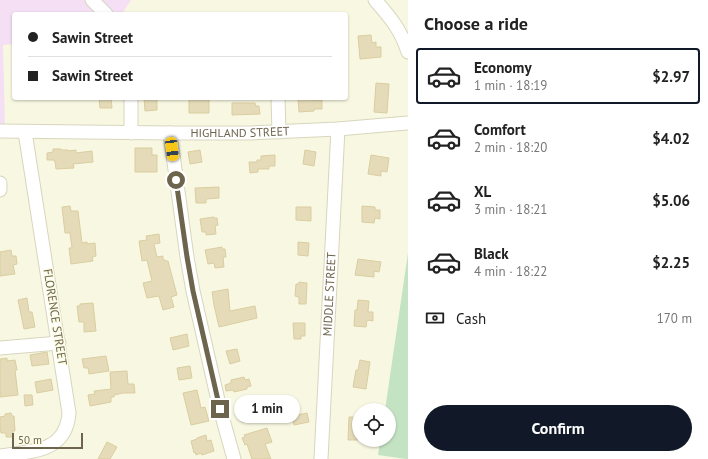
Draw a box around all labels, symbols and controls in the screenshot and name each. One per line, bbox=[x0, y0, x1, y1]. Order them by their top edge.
text: Choose a ride bbox=[424, 12, 528, 35]
text: Sawin Street bbox=[52, 28, 133, 47]
icon: car bbox=[426, 58, 462, 94]
text: Economy bbox=[474, 58, 532, 77]
text: Sawin Street bbox=[52, 66, 133, 85]
text: $2.97 bbox=[652, 67, 690, 86]
text: 1 min · 18:19 bbox=[474, 77, 547, 94]
icon: car bbox=[426, 120, 462, 156]
text: Comfort bbox=[474, 120, 526, 139]
street label: HIGHLAND STREET bbox=[190, 123, 290, 140]
text: $4.02 bbox=[652, 129, 690, 148]
car bbox=[165, 136, 179, 162]
text: 2 min · 18:20 bbox=[474, 139, 547, 156]
route start bbox=[167, 171, 185, 189]
icon: car bbox=[426, 182, 462, 218]
text: XL bbox=[474, 182, 491, 201]
text: $5.06 bbox=[652, 191, 690, 210]
text: 3 min · 18:21 bbox=[474, 201, 547, 218]
icon: car bbox=[426, 244, 462, 280]
text: Black bbox=[474, 244, 509, 263]
street label: MIDDLE STREET bbox=[319, 251, 339, 337]
text: $2.25 bbox=[652, 253, 690, 272]
text: 4 min · 18:22 bbox=[474, 263, 547, 280]
street label: FLORENCE STREET bbox=[40, 268, 71, 367]
icon: cash bbox=[424, 307, 446, 329]
text: Cash bbox=[456, 309, 486, 328]
text: 170 m bbox=[657, 310, 692, 327]
callout: 1 min bbox=[234, 395, 300, 423]
route end bbox=[211, 400, 229, 418]
text: 1 min bbox=[251, 400, 283, 417]
map controls bbox=[352, 403, 396, 447]
button: locate bbox=[352, 403, 396, 447]
button: Confirm bbox=[424, 405, 692, 451]
scale bar bbox=[12, 431, 83, 450]
text: 50 m bbox=[18, 433, 42, 447]

